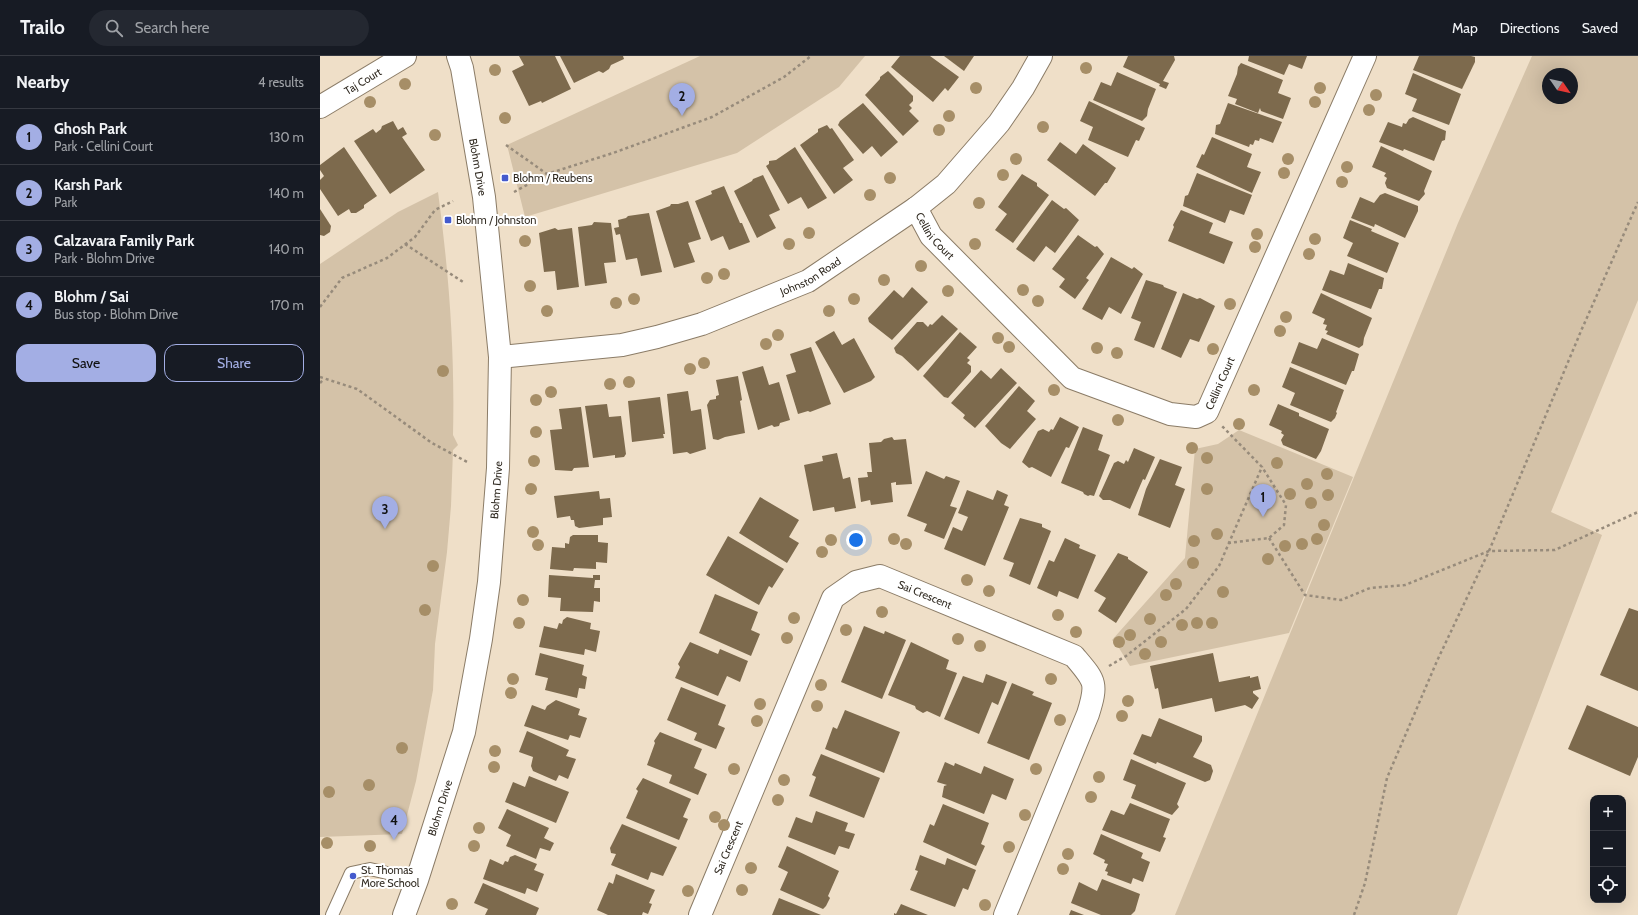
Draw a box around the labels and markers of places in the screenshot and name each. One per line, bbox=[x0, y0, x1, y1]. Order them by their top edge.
pin: 2 bbox=[669, 83, 695, 116]
place label: Blohm / Reubens bbox=[513, 171, 593, 185]
marker: Blohm / Reubens bbox=[500, 173, 510, 183]
place label: Blohm / Johnston bbox=[456, 213, 536, 227]
marker: Blohm / Johnston bbox=[443, 215, 453, 225]
pin: 1 bbox=[1250, 484, 1276, 517]
pin: 3 bbox=[372, 496, 398, 529]
pin: 4 bbox=[381, 807, 407, 840]
place label: St. Thomas More School bbox=[361, 863, 420, 890]
marker: St. Thomas More School bbox=[348, 871, 358, 881]

